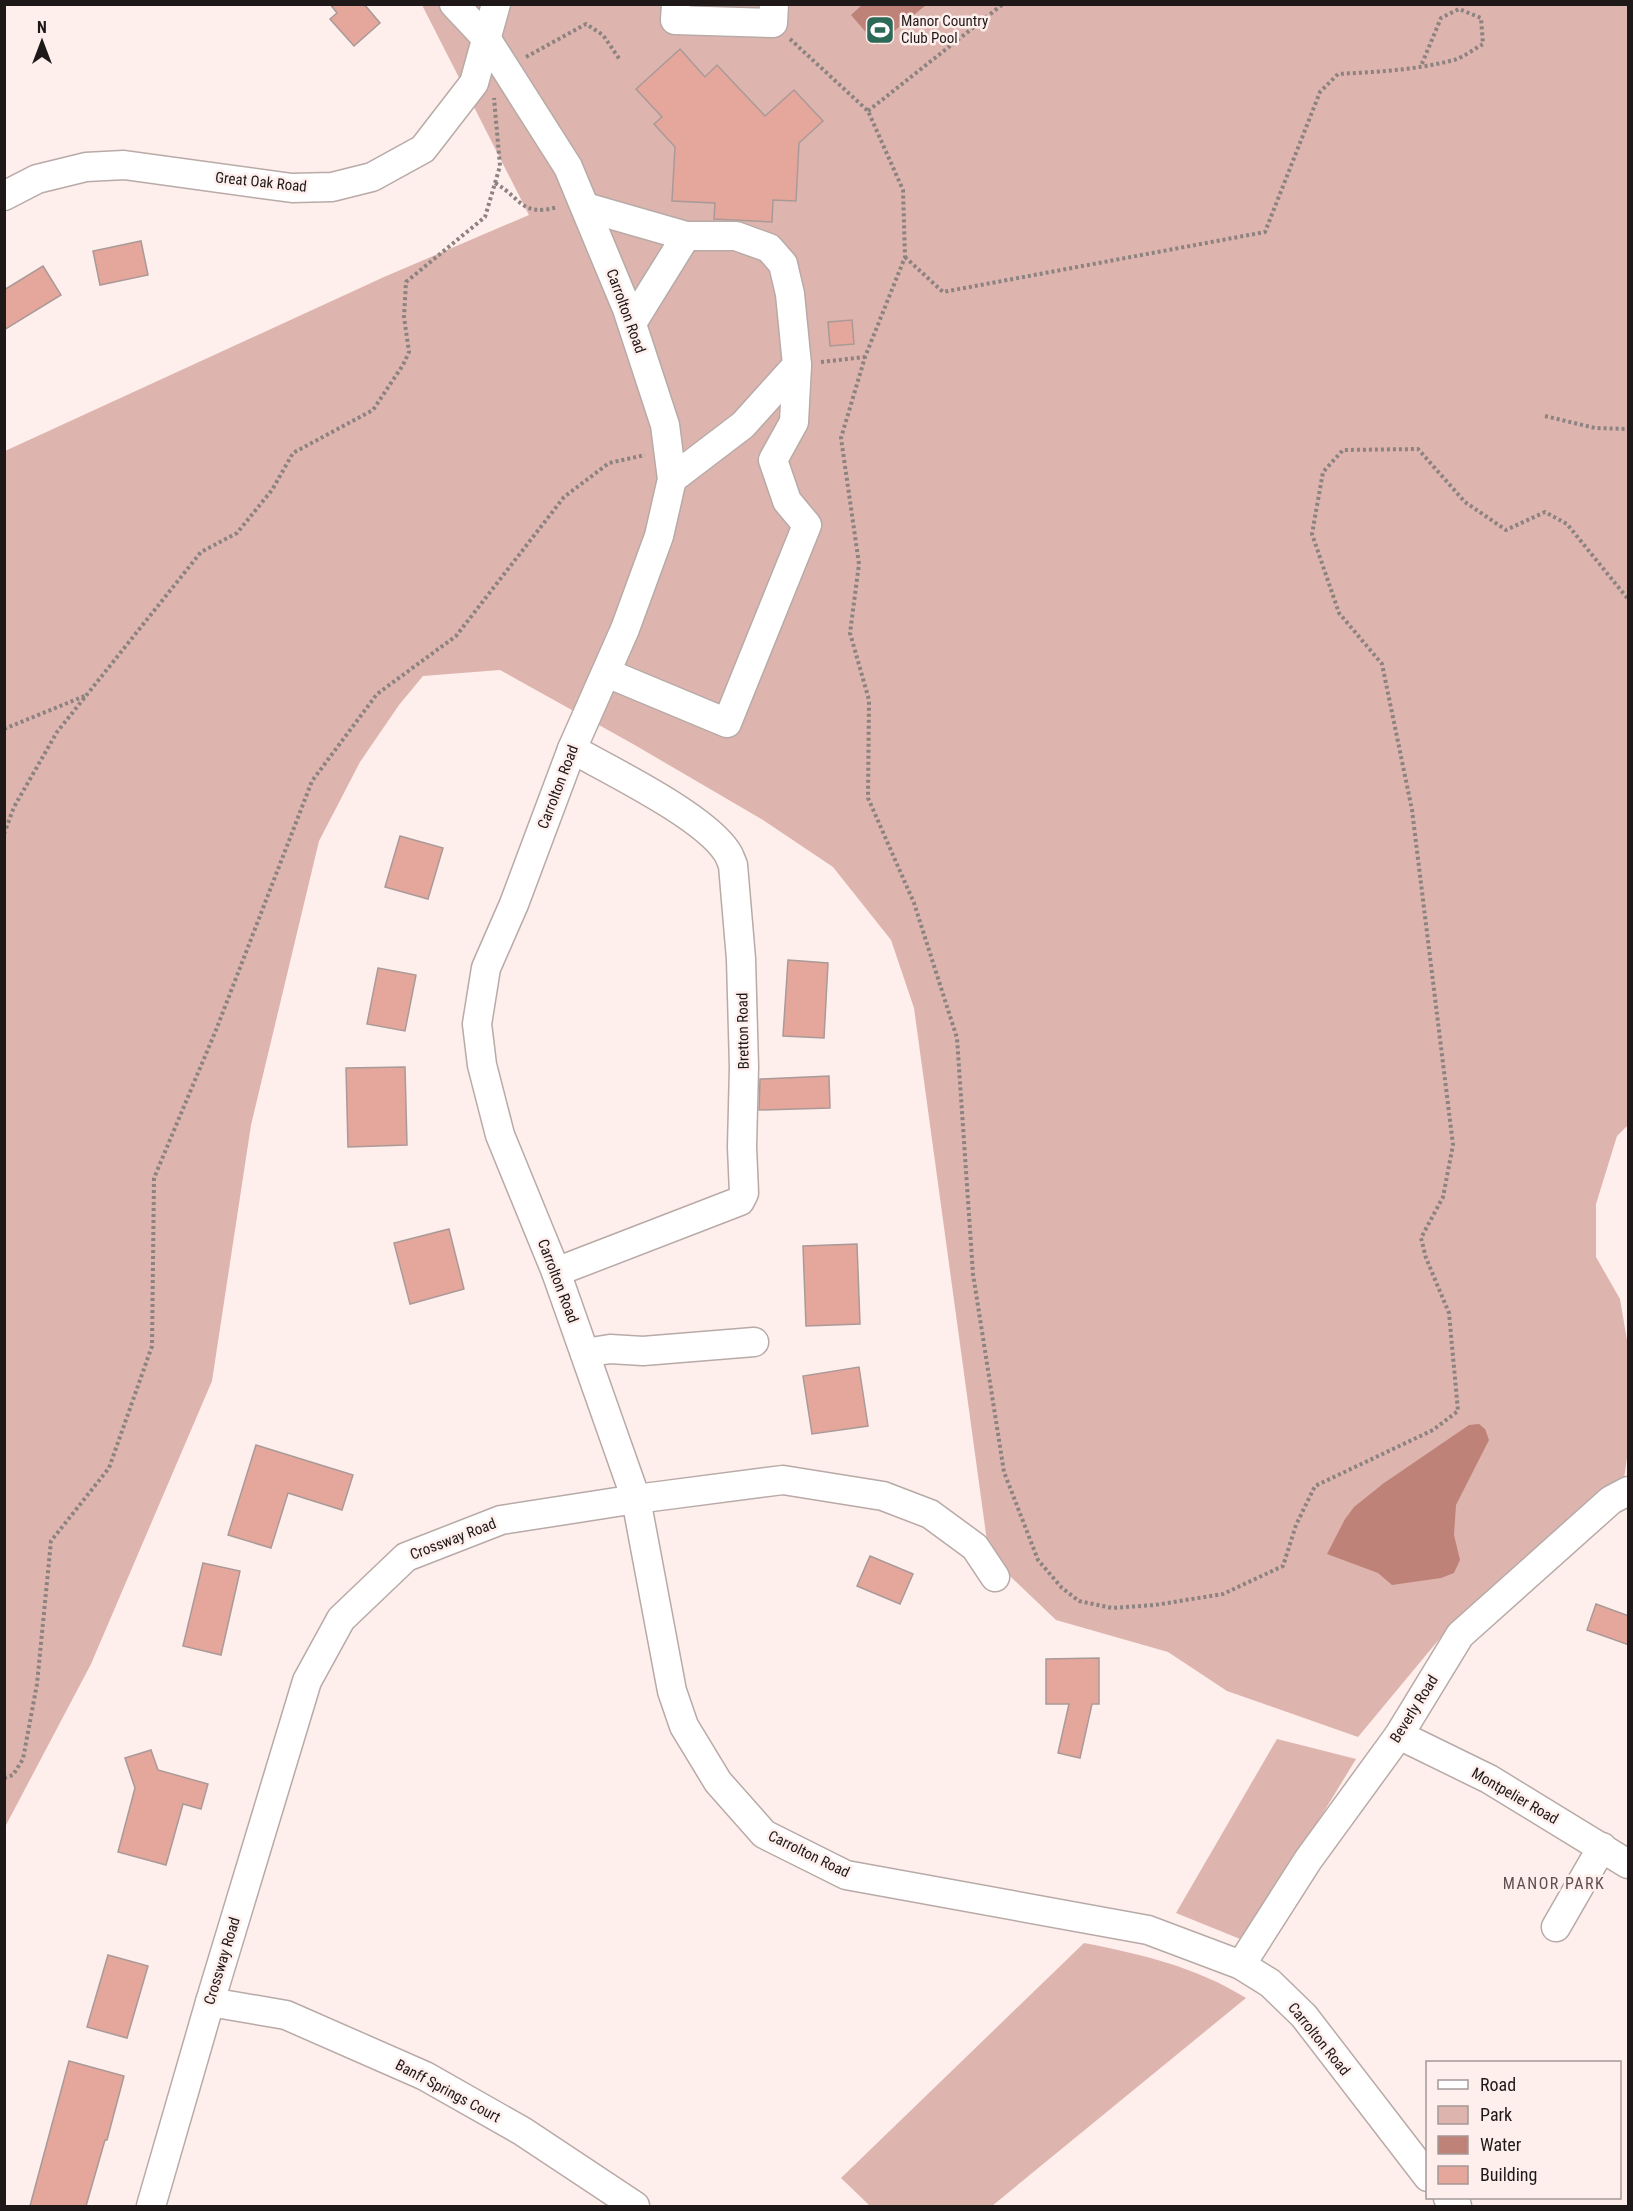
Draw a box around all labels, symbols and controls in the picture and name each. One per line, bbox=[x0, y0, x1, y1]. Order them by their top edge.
north arrow bbox=[12, 12, 72, 72]
place label: Manor Country Club Pool bbox=[901, 12, 988, 47]
sports icon: Manor Country Club Pool bbox=[864, 14, 896, 46]
text: N bbox=[37, 18, 47, 37]
street label: Great Oak Road bbox=[214, 168, 308, 196]
street label: Carrolton Road bbox=[602, 266, 650, 356]
street label: Carrolton Road bbox=[534, 743, 582, 831]
street label: Bretton Road bbox=[733, 992, 753, 1070]
street label: Carrolton Road bbox=[534, 1237, 582, 1325]
street label: Crossway Road bbox=[407, 1514, 499, 1564]
street label: Beverly Road bbox=[1386, 1672, 1442, 1746]
street label: Montpelier Road bbox=[1468, 1764, 1562, 1828]
street label: Carrolton Road bbox=[765, 1827, 853, 1881]
district label: MANOR PARK bbox=[1503, 1874, 1605, 1893]
street label: Crossway Road bbox=[200, 1915, 244, 2007]
street label: Carrolton Road bbox=[1284, 1999, 1354, 2079]
street label: Banff Springs Court bbox=[392, 2056, 504, 2126]
legend bbox=[1426, 2061, 1621, 2199]
text: Road bbox=[1480, 2074, 1516, 2095]
text: Park bbox=[1480, 2104, 1512, 2125]
text: Water bbox=[1480, 2134, 1522, 2155]
text: Building bbox=[1480, 2164, 1537, 2185]

